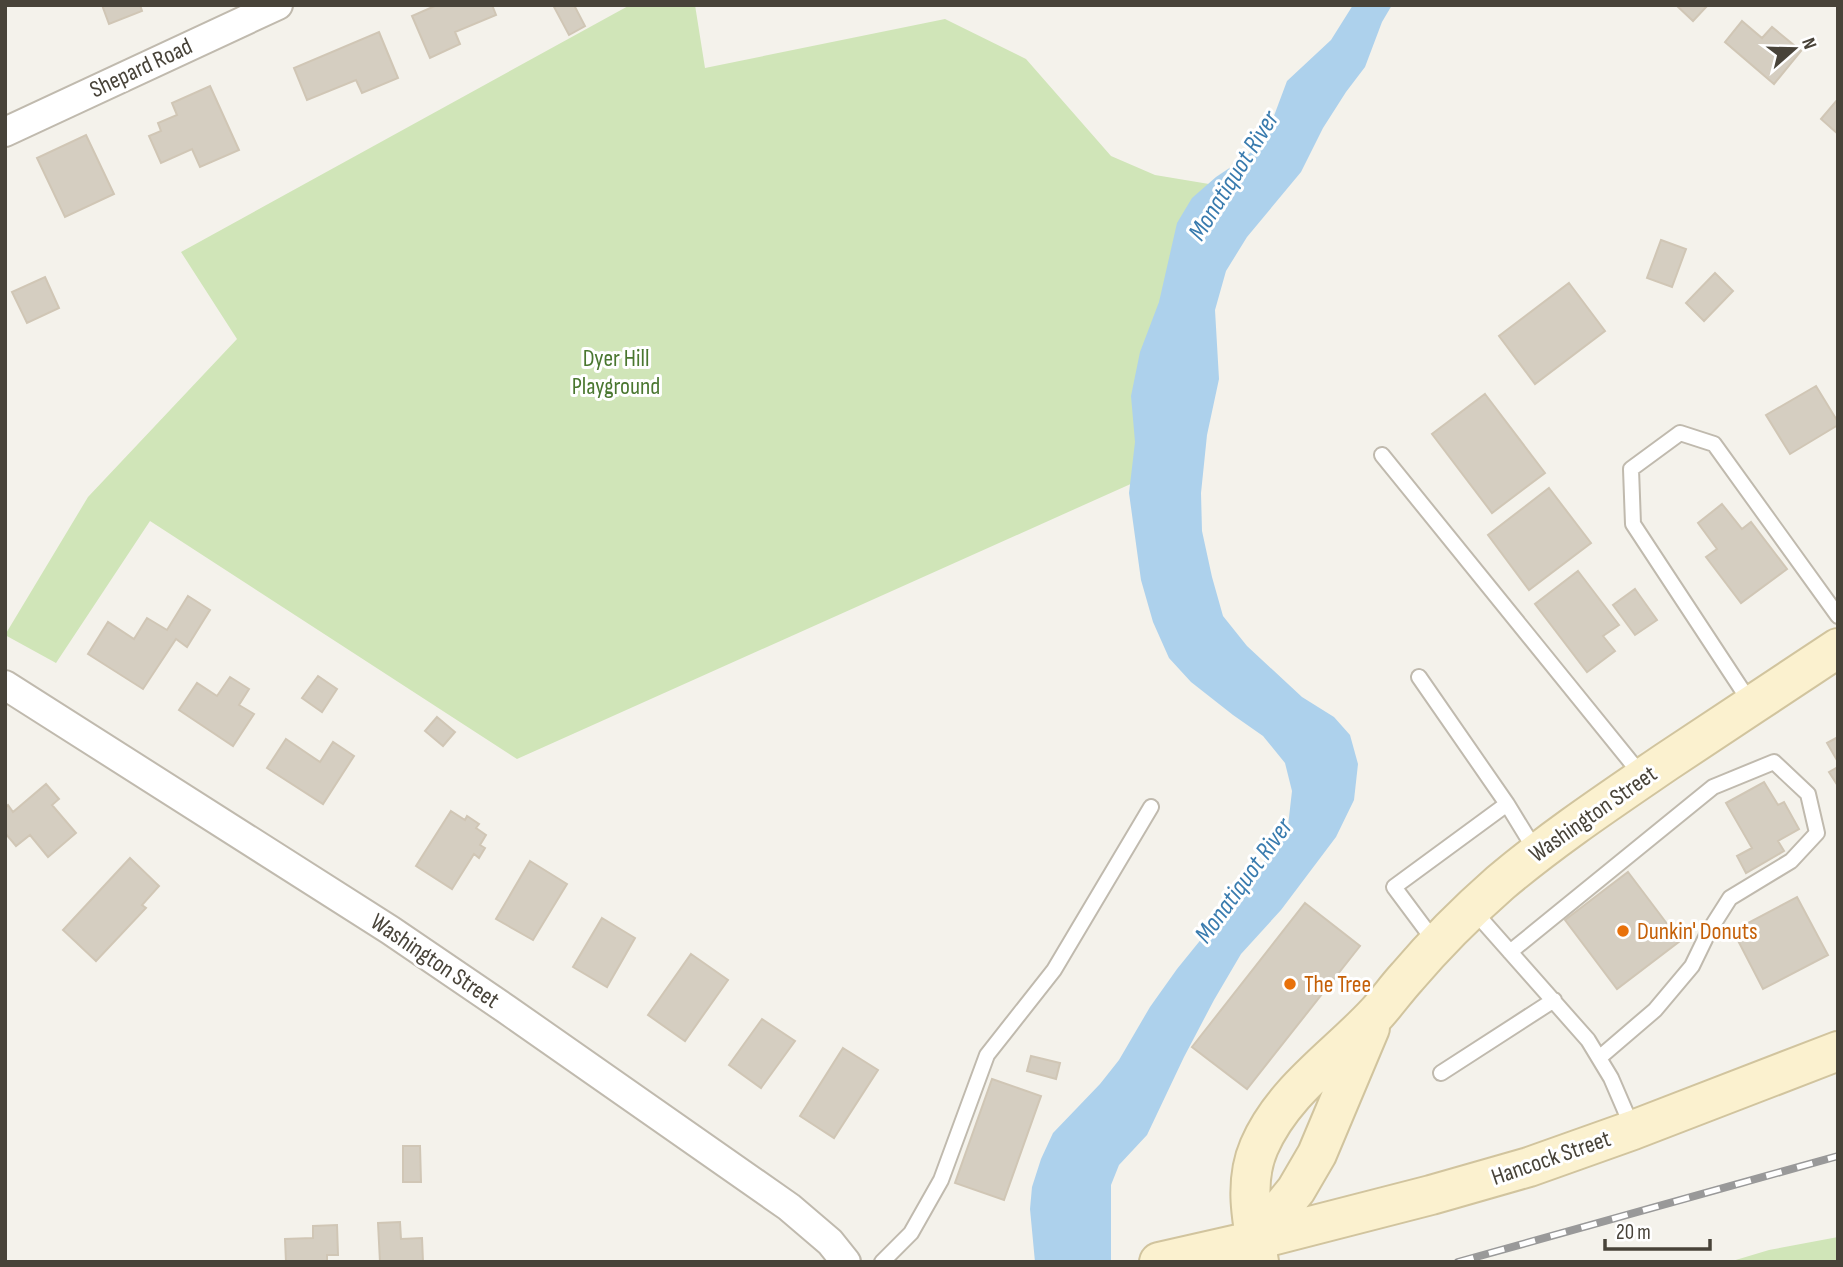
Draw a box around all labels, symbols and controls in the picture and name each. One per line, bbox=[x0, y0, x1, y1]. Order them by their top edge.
north arrow bbox=[1759, 14, 1829, 84]
street label: Shepard Road bbox=[85, 32, 197, 104]
text: N bbox=[1796, 35, 1821, 52]
water label: Monatiquot River bbox=[1182, 104, 1287, 246]
park label: Dyer Hill Playground bbox=[572, 344, 660, 401]
street label: Washington Street bbox=[1524, 759, 1662, 869]
water label: Monatiquot River bbox=[1188, 811, 1301, 949]
street label: Washington Street bbox=[365, 907, 505, 1015]
place label: Dunkin' Donuts bbox=[1637, 917, 1758, 946]
marker: Dunkin' Donuts bbox=[1615, 923, 1631, 939]
place label: The Tree bbox=[1304, 970, 1371, 999]
marker: The Tree bbox=[1282, 976, 1298, 992]
street label: Hancock Street bbox=[1487, 1124, 1615, 1192]
scale bar bbox=[1605, 1208, 1710, 1252]
text: 20 m bbox=[1616, 1220, 1651, 1245]

